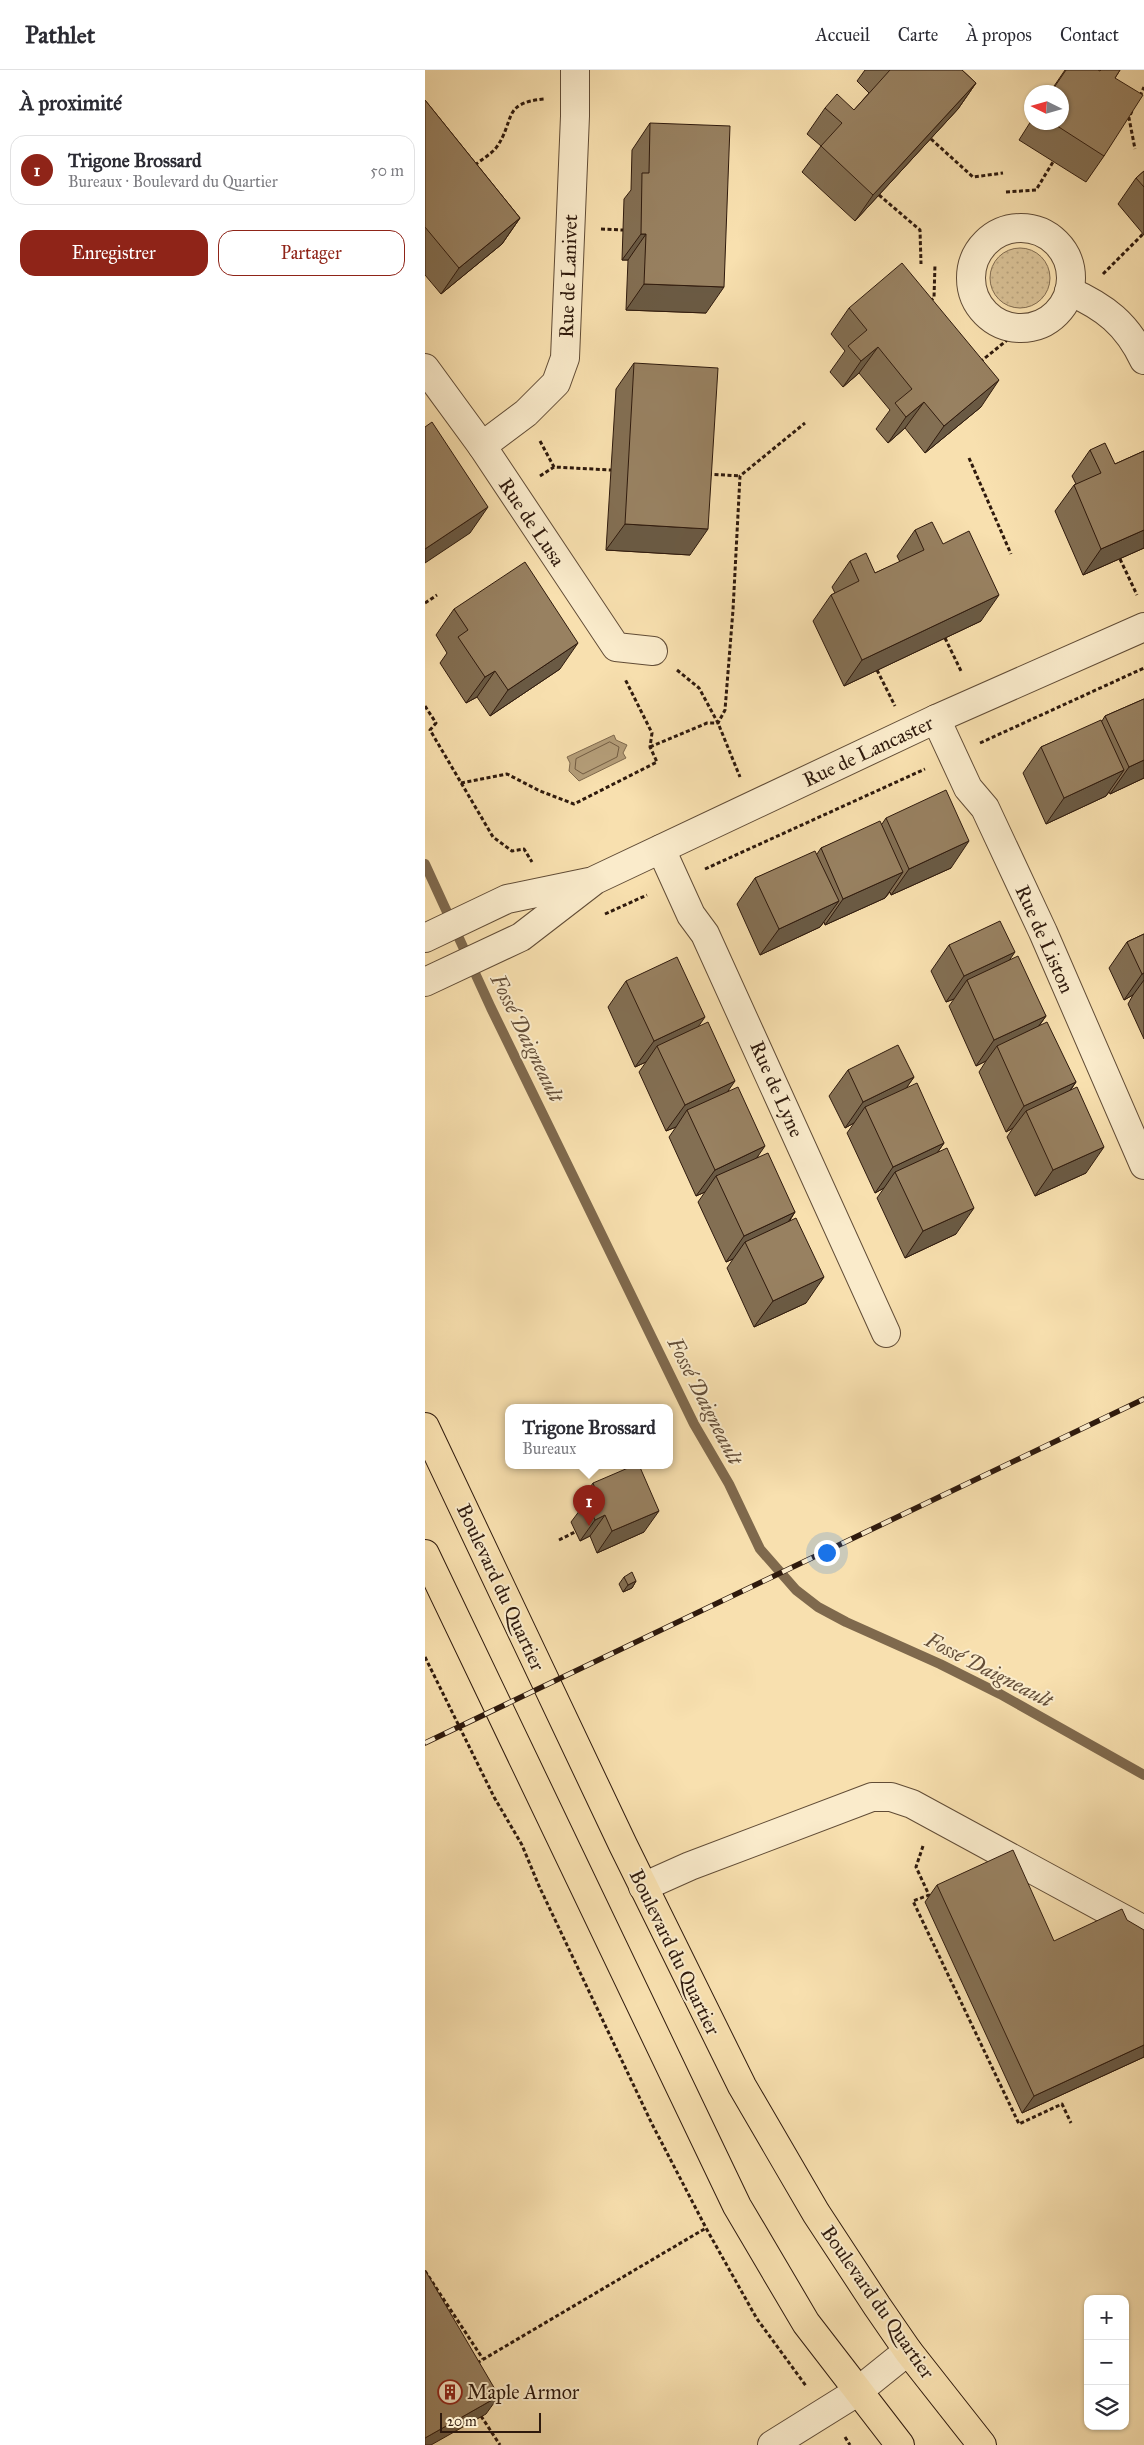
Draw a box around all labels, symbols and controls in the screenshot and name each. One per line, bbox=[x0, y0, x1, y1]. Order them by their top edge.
text: Pathlet bbox=[25, 20, 95, 50]
text: Accueil bbox=[816, 24, 870, 46]
text: Carte bbox=[898, 24, 938, 46]
text: À propos bbox=[966, 24, 1032, 46]
text: Contact bbox=[1060, 24, 1119, 46]
north arrow bbox=[1024, 85, 1069, 130]
text: À proximité bbox=[20, 90, 122, 116]
text: Trigone Brossard bbox=[68, 149, 201, 172]
text: 1 bbox=[34, 161, 40, 180]
text: 50 m bbox=[370, 161, 404, 180]
text: Bureaux · Boulevard du Quartier bbox=[68, 172, 278, 191]
street label: Rue de Lanivet bbox=[554, 214, 582, 338]
button: Enregistrer bbox=[20, 230, 208, 276]
button: Partager bbox=[218, 230, 405, 276]
street label: Rue de Lusa bbox=[494, 473, 571, 571]
street label: Rue de Lancaster bbox=[799, 710, 937, 792]
street label: Rue de Liston bbox=[1011, 881, 1080, 997]
water label: Fossé Daigneault bbox=[484, 969, 570, 1108]
street label: Rue de Lyne bbox=[745, 1037, 809, 1141]
water label: Fossé Daigneault bbox=[661, 1332, 749, 1470]
popup bbox=[505, 1404, 673, 1469]
text: Trigone Brossard bbox=[522, 1416, 656, 1439]
text: Bureaux bbox=[522, 1439, 576, 1458]
pin: 1 bbox=[573, 1485, 605, 1526]
street label: Boulevard du Quartier bbox=[452, 1500, 550, 1675]
your location bbox=[814, 1540, 840, 1566]
water label: Fossé Daigneault bbox=[920, 1626, 1058, 1714]
street label: Boulevard du Quartier bbox=[624, 1865, 726, 2039]
street label: Boulevard du Quartier bbox=[816, 2221, 940, 2384]
map controls bbox=[1084, 2295, 1129, 2430]
button: + bbox=[1084, 2295, 1129, 2340]
button: − bbox=[1084, 2340, 1129, 2385]
building icon: Maple Armor bbox=[437, 2379, 463, 2405]
place label: Maple Armor bbox=[467, 2380, 580, 2404]
button: layers bbox=[1084, 2385, 1129, 2430]
scale bar bbox=[440, 2410, 541, 2433]
text: 20 m bbox=[447, 2413, 477, 2430]

